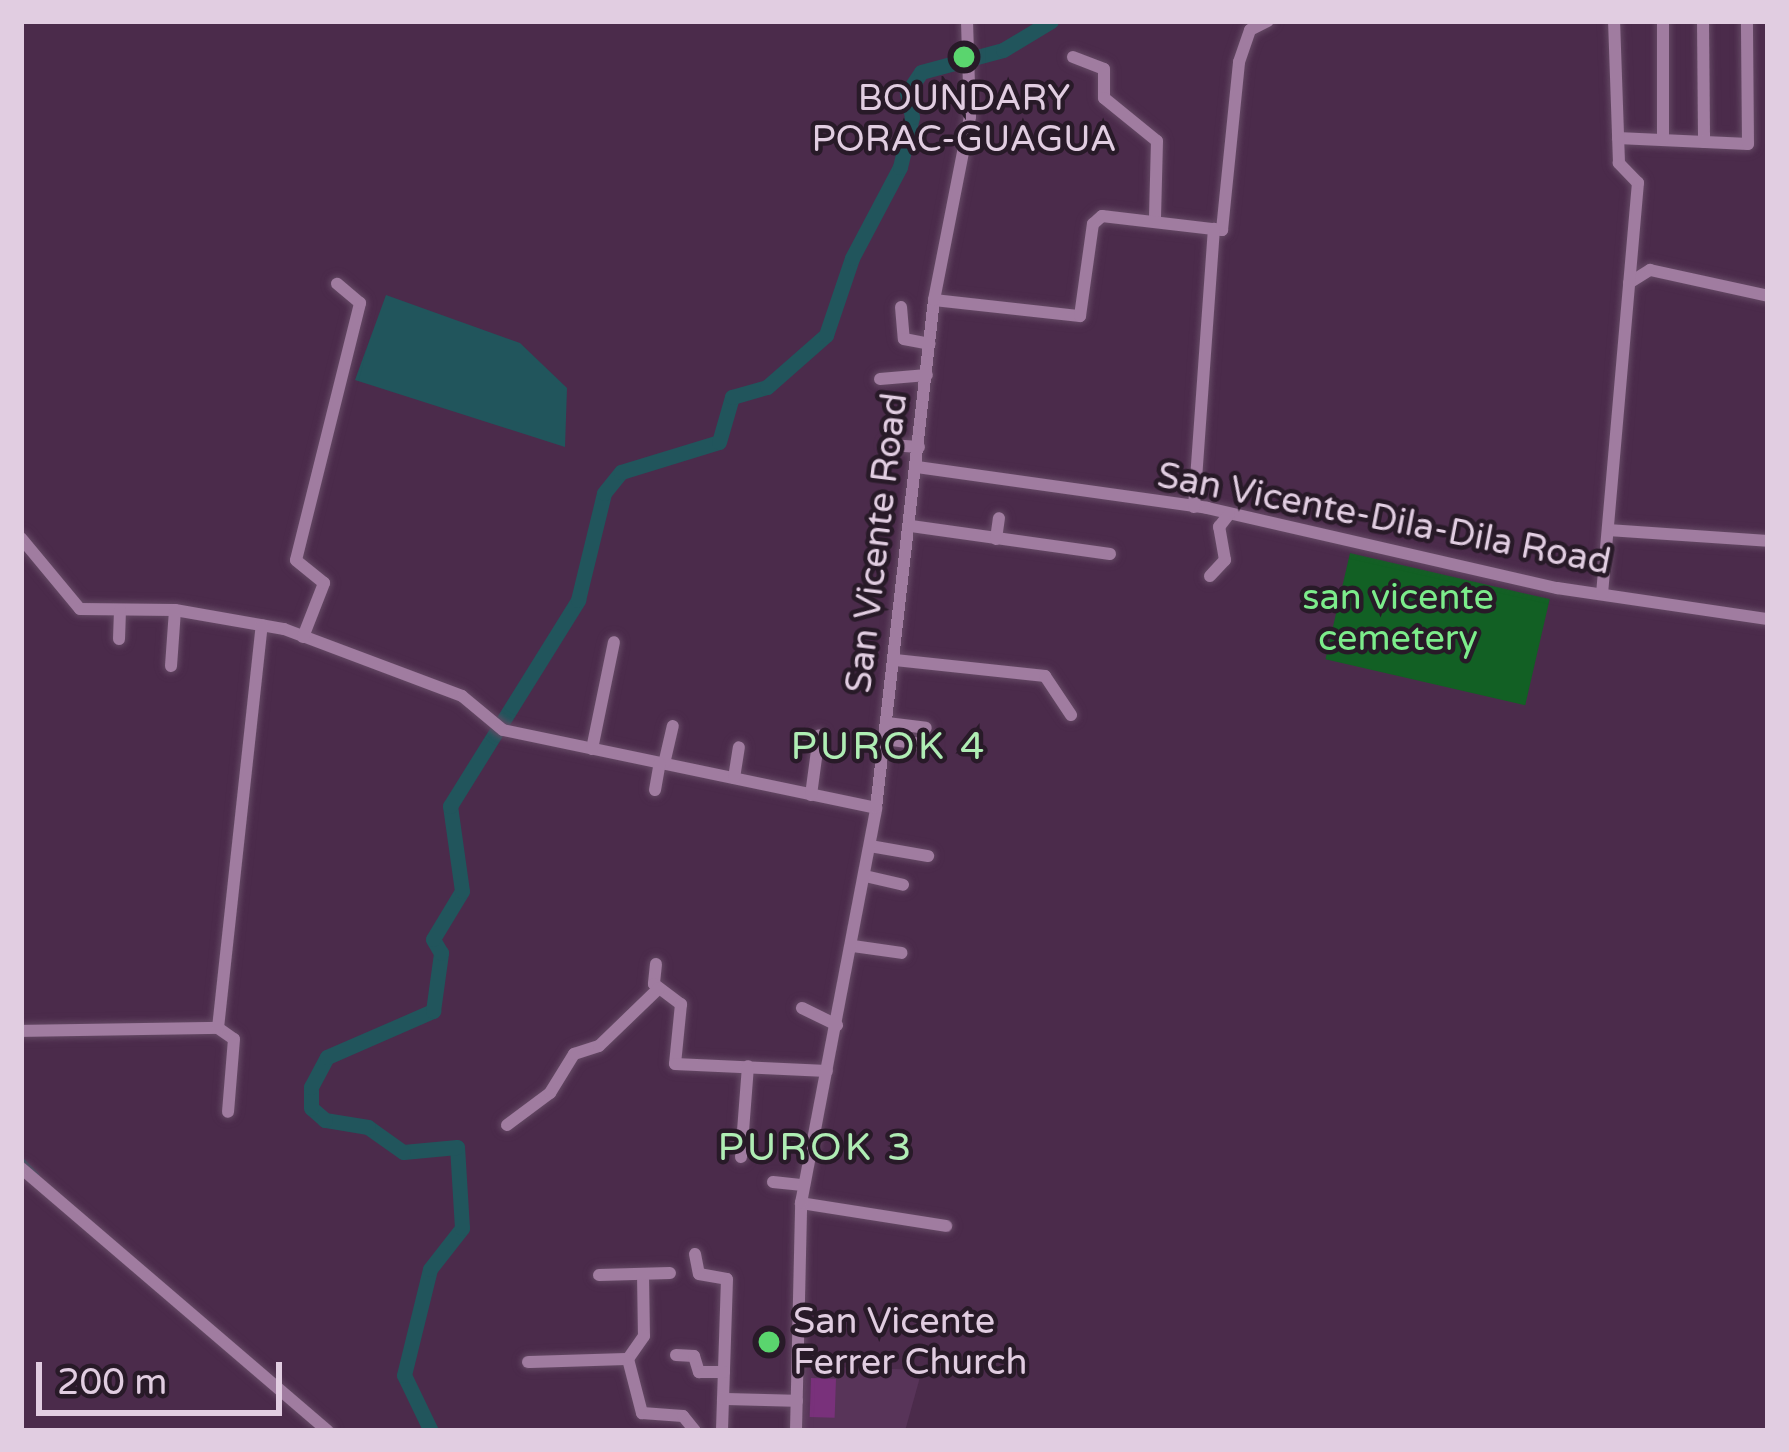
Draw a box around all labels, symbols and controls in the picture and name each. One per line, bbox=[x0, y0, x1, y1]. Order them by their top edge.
marker: BOUNDARY PORAC-GUAGUA bbox=[951, 44, 977, 70]
place label: BOUNDARY PORAC-GUAGUA bbox=[811, 76, 1117, 161]
street label: San Vicente Road bbox=[837, 391, 917, 695]
street label: San Vicente-Dila-Dila Road bbox=[1154, 454, 1614, 584]
park label: san vicente cemetery bbox=[1302, 575, 1494, 660]
district label: PUROK 4 bbox=[791, 724, 987, 770]
district label: PUROK 3 bbox=[718, 1125, 914, 1171]
place label: San Vicente Ferrer Church bbox=[793, 1299, 1027, 1384]
marker: San Vicente Ferrer Church bbox=[756, 1329, 782, 1355]
scale bar bbox=[42, 1338, 288, 1412]
text: 200 m bbox=[57, 1361, 167, 1404]

